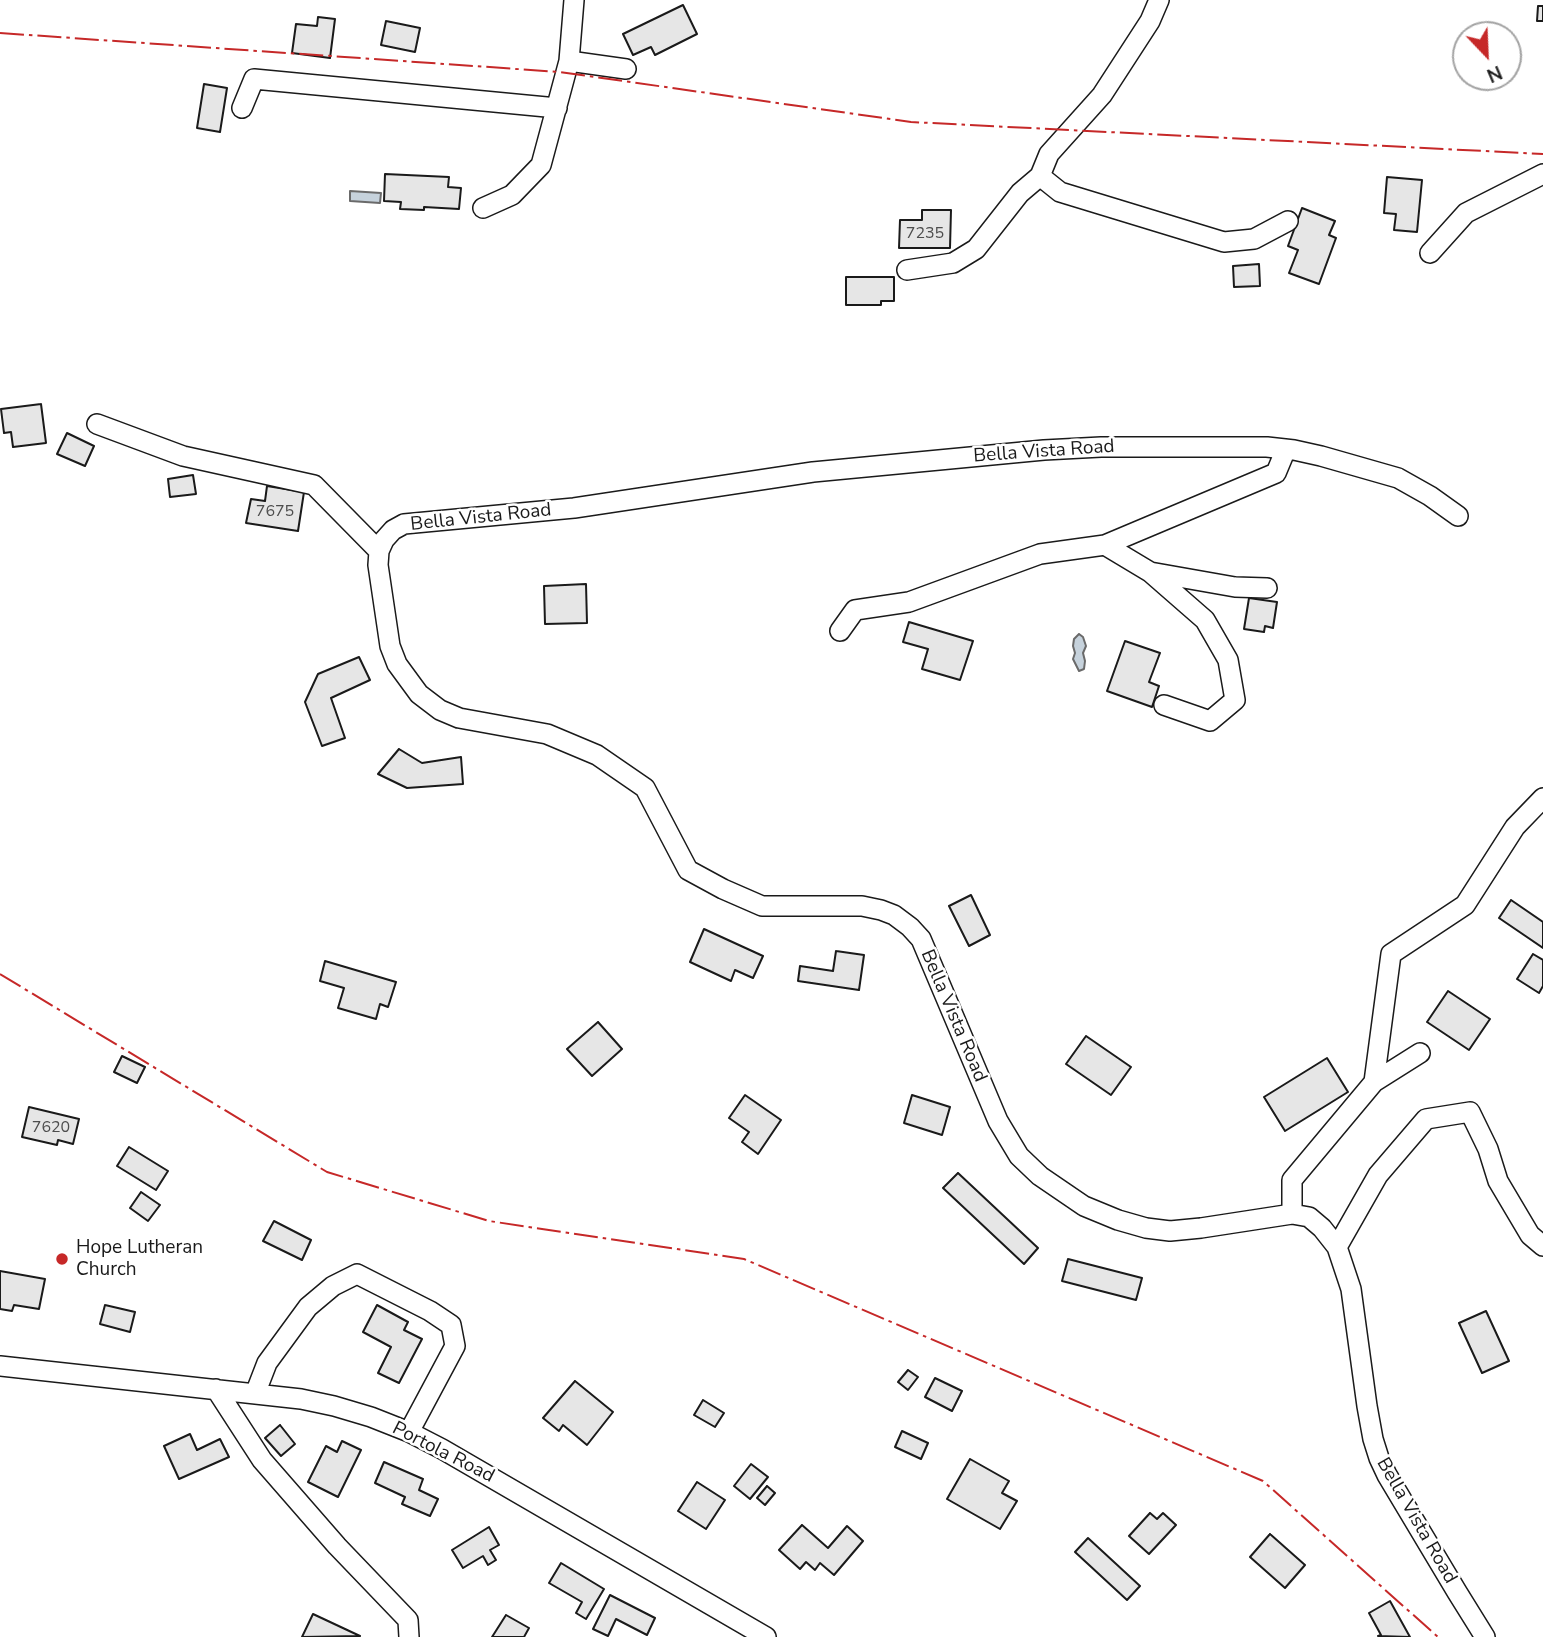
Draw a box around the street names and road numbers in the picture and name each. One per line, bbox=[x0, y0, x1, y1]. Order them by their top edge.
street label: Bella Vista Road bbox=[973, 436, 1115, 468]
street label: Bella Vista Road bbox=[409, 499, 553, 537]
street label: Bella Vista Road bbox=[915, 946, 991, 1086]
street label: Portola Road bbox=[388, 1418, 498, 1488]
street label: Bella Vista Road bbox=[1371, 1454, 1461, 1588]

